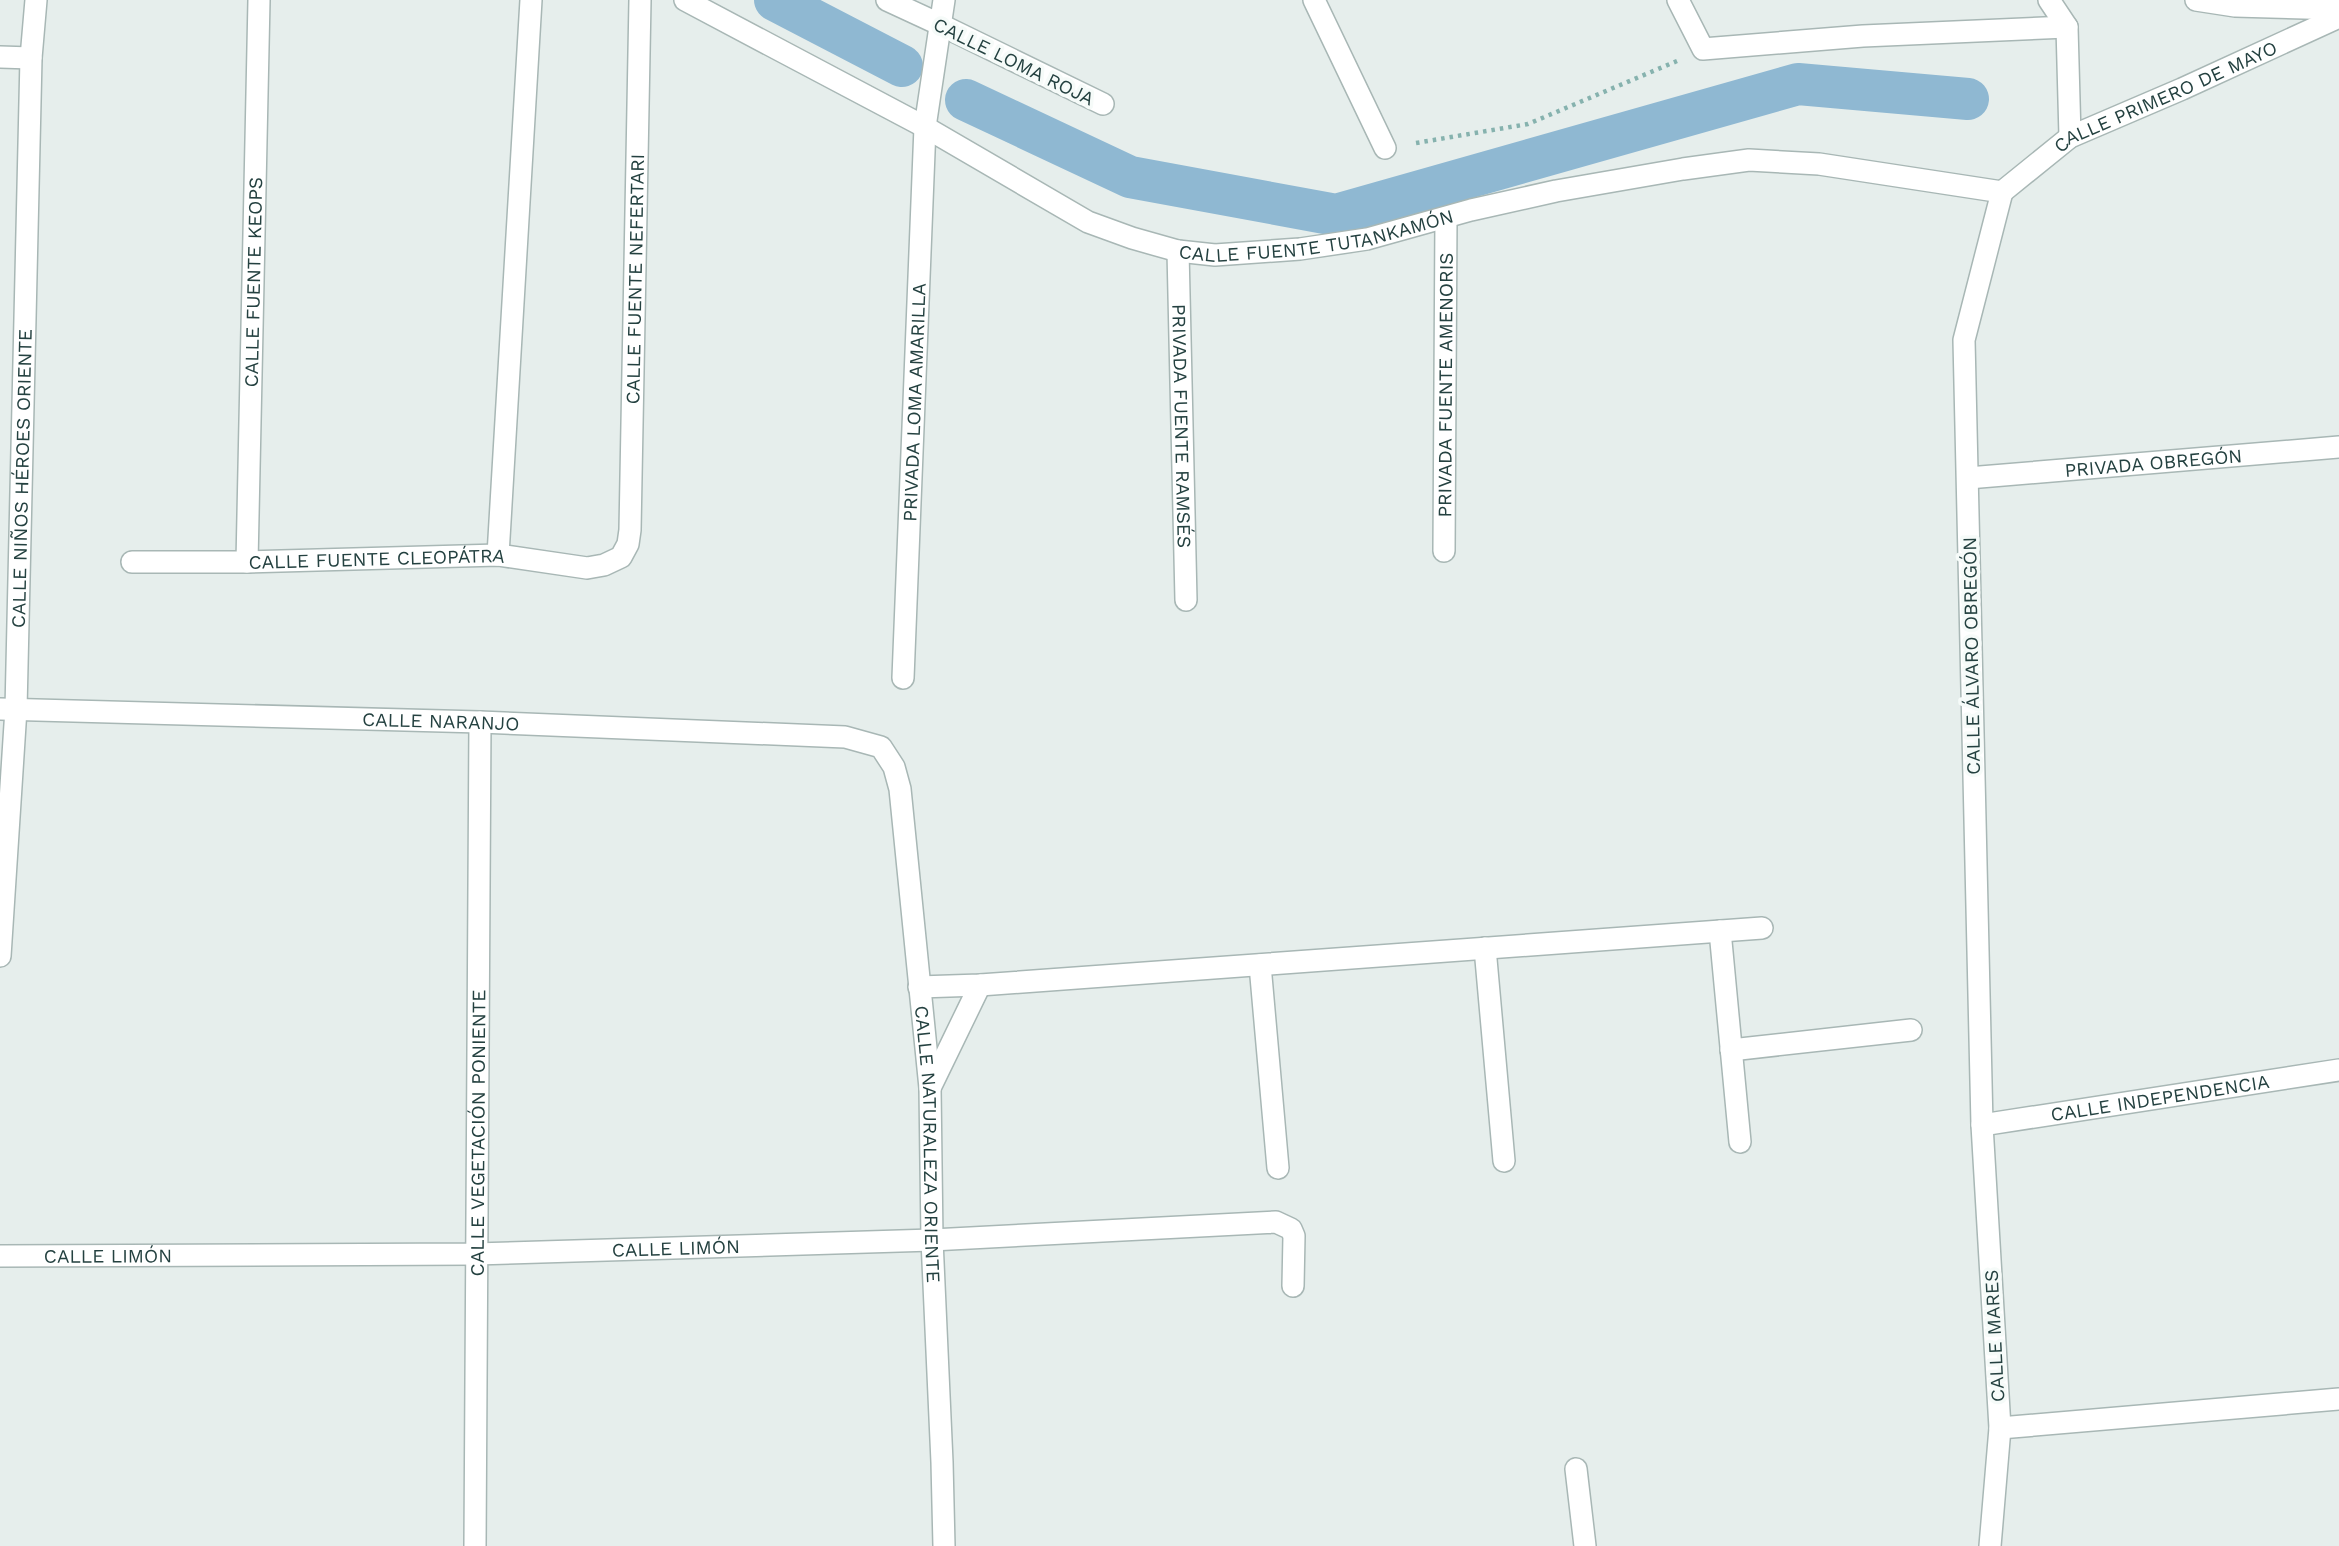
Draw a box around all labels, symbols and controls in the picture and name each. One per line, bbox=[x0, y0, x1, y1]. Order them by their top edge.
street label: CALLE LOMA ROJA bbox=[930, 13, 1098, 111]
street label: CALLE PRIMERO DE MAYO bbox=[2049, 36, 2281, 158]
street label: CALLE FUENTE NEFERTARI bbox=[621, 153, 649, 405]
street label: CALLE FUENTE KEOPS bbox=[240, 177, 267, 388]
street label: CALLE FUENTE TUTANKAMÓN bbox=[1178, 204, 1456, 267]
street label: PRIVADA FUENTE AMENORIS bbox=[1433, 252, 1458, 518]
street label: PRIVADA LOMA AMARILLA bbox=[898, 282, 931, 522]
street label: PRIVADA FUENTE RAMSÉS bbox=[1167, 304, 1196, 548]
street label: CALLE NIÑOS HÉROES ORIENTE bbox=[7, 329, 37, 628]
street label: PRIVADA OBREGÓN bbox=[2064, 444, 2243, 482]
street label: CALLE ÁLVARO OBREGÓN bbox=[1958, 537, 1985, 775]
street label: CALLE FUENTE CLEOPÁTRA bbox=[248, 543, 507, 574]
street label: CALLE NARANJO bbox=[362, 708, 520, 736]
street label: CALLE VEGETACIÓN PONIENTE bbox=[466, 990, 490, 1276]
street label: CALLE NATURALEZA ORIENTE bbox=[910, 1004, 945, 1283]
street label: CALLE INDEPENDENCIA bbox=[2049, 1070, 2271, 1126]
street label: CALLE LIMÓN bbox=[611, 1235, 740, 1262]
street label: CALLE LIMÓN bbox=[44, 1244, 172, 1268]
street label: CALLE MARES bbox=[1980, 1269, 2009, 1403]

